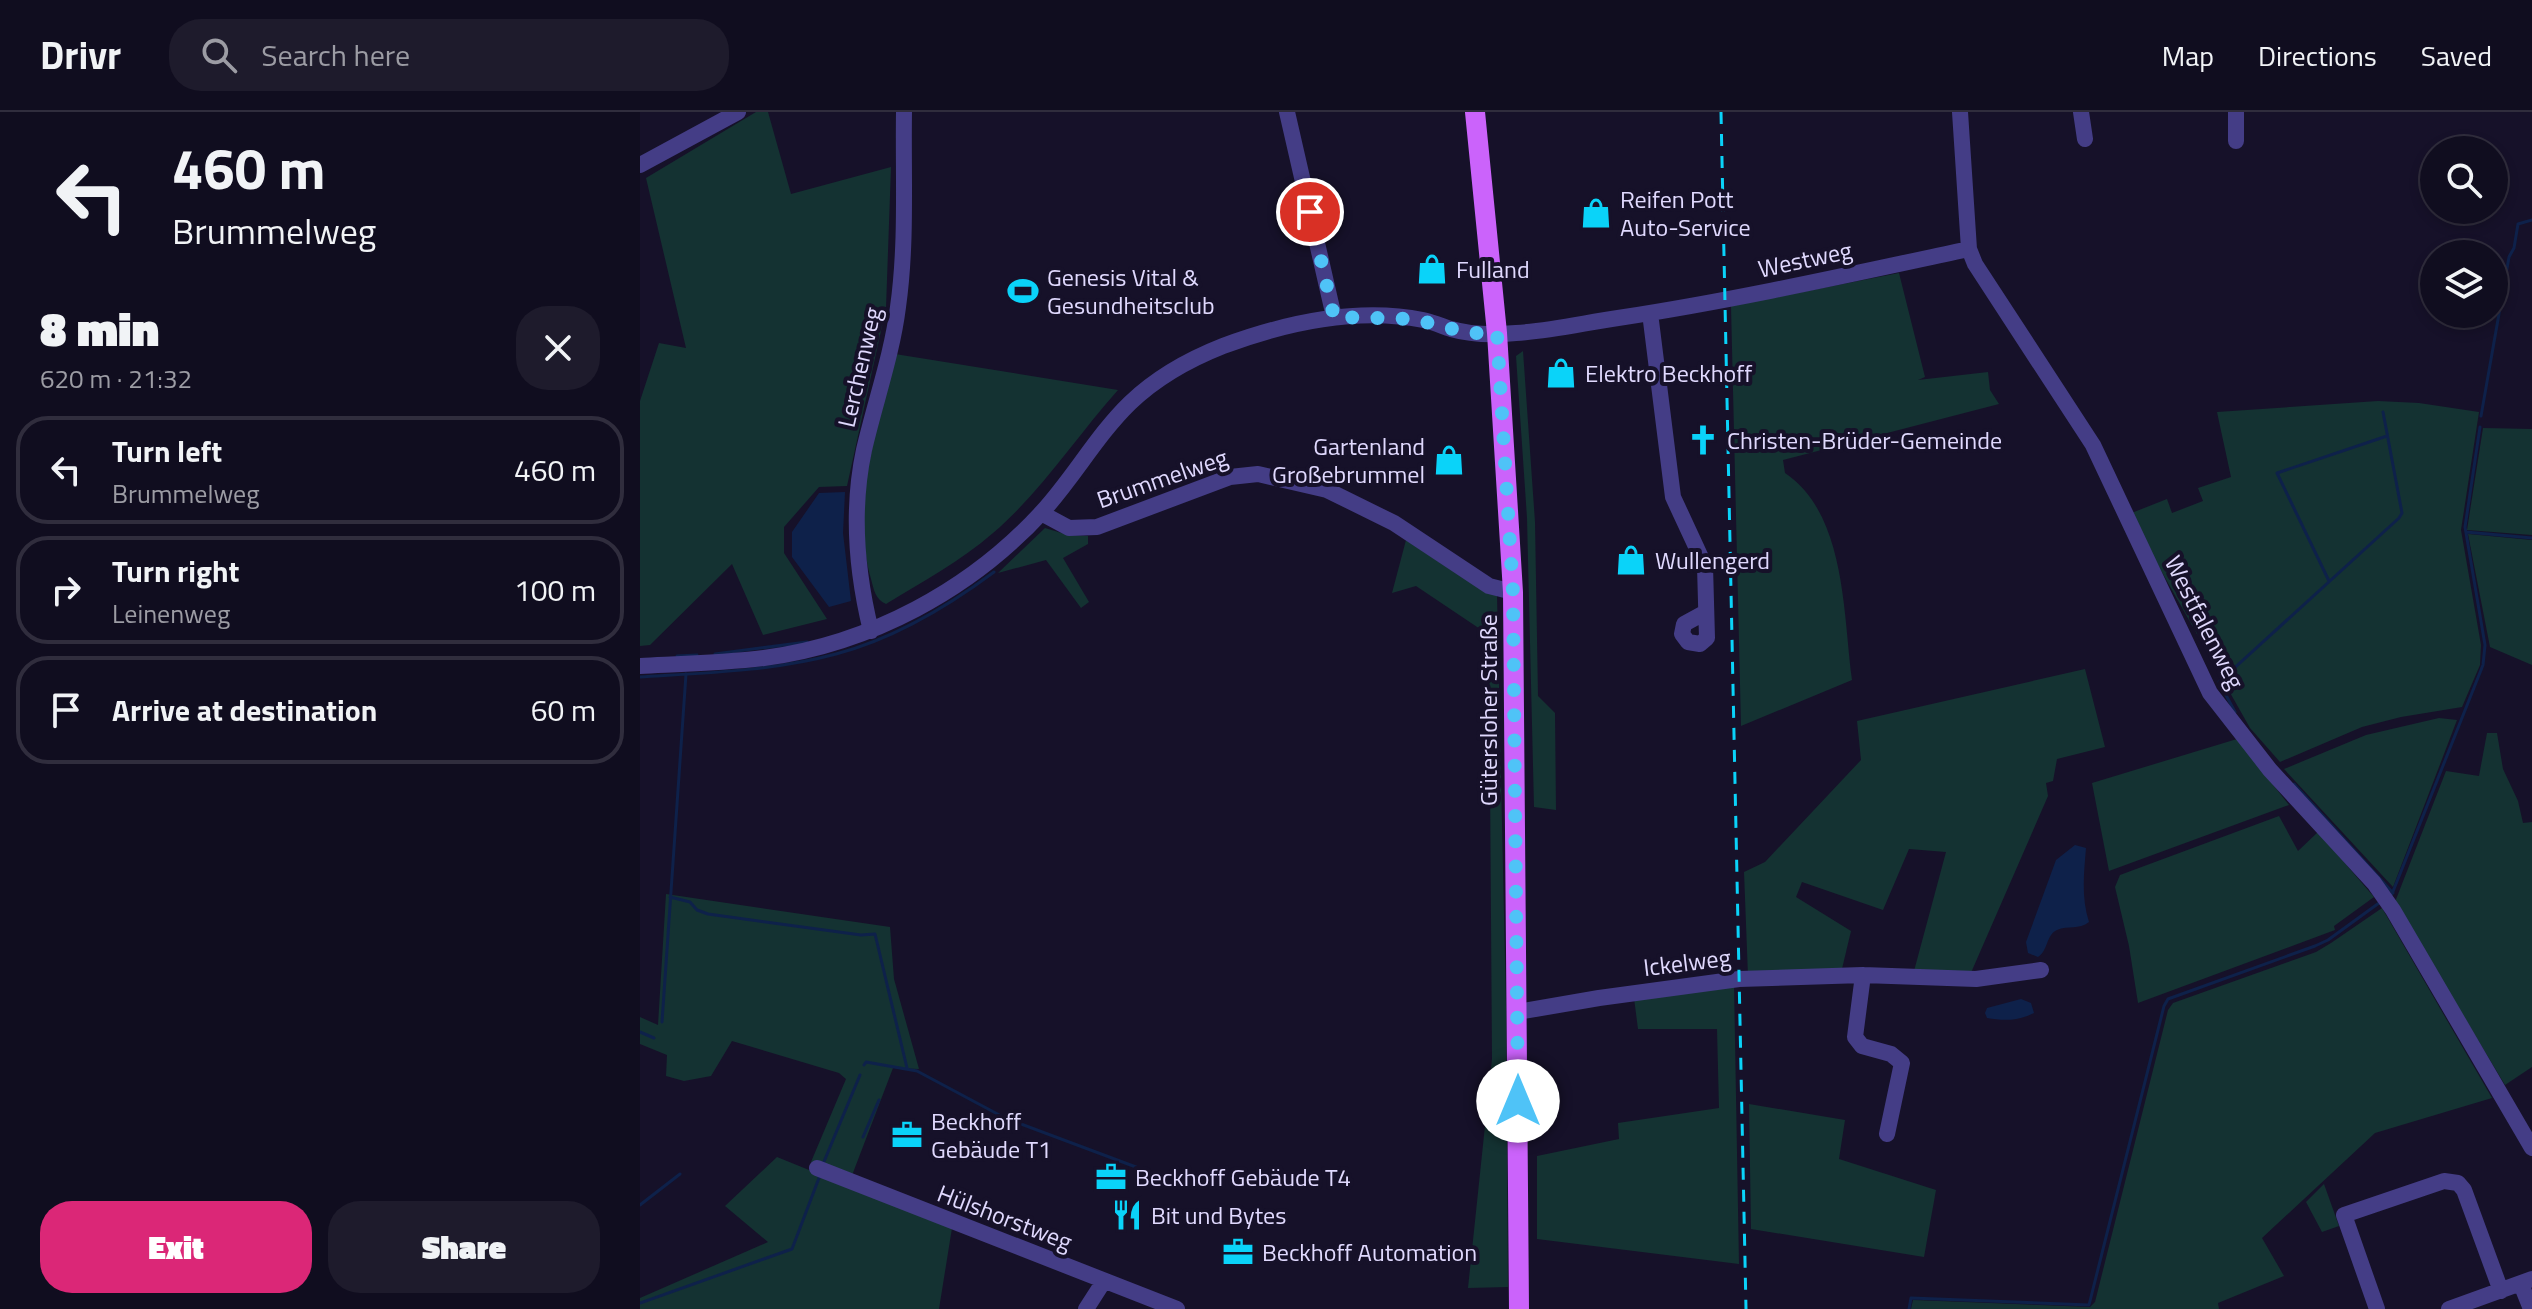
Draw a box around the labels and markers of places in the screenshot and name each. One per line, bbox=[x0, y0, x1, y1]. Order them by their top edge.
pin bbox=[1276, 178, 1344, 246]
place label: Reifen Pott Auto-Service bbox=[1620, 181, 1751, 245]
shop icon: Reifen Pott Auto-Service bbox=[1579, 196, 1613, 230]
place label: Fulland bbox=[1456, 251, 1530, 287]
shop icon: Fulland bbox=[1415, 252, 1449, 286]
place label: Genesis Vital & Gesundheitsclub bbox=[1047, 259, 1215, 323]
sports icon: Genesis Vital & Gesundheitsclub bbox=[1006, 274, 1040, 308]
place label: Elektro Beckhoff bbox=[1585, 355, 1752, 391]
shop icon: Elektro Beckhoff bbox=[1544, 356, 1578, 390]
place label: Christen-Brüder-Gemeinde bbox=[1727, 422, 2002, 458]
church icon: Christen-Brüder-Gemeinde bbox=[1686, 423, 1720, 457]
place label: Gartenland Großebrummel bbox=[1272, 428, 1425, 492]
shop icon: Gartenland Großebrummel bbox=[1432, 443, 1466, 477]
place label: Wullengerd bbox=[1655, 542, 1770, 578]
shop icon: Wullengerd bbox=[1614, 543, 1648, 577]
place label: Beckhoff Gebäude T1 bbox=[931, 1103, 1051, 1167]
office icon: Beckhoff Gebäude T1 bbox=[890, 1118, 924, 1152]
place label: Beckhoff Gebäude T4 bbox=[1135, 1159, 1351, 1195]
office icon: Beckhoff Gebäude T4 bbox=[1094, 1160, 1128, 1194]
place label: Bit und Bytes bbox=[1151, 1197, 1286, 1233]
restaurant icon: Bit und Bytes bbox=[1110, 1198, 1144, 1232]
place label: Beckhoff Automation bbox=[1262, 1234, 1477, 1270]
office icon: Beckhoff Automation bbox=[1221, 1235, 1255, 1269]

